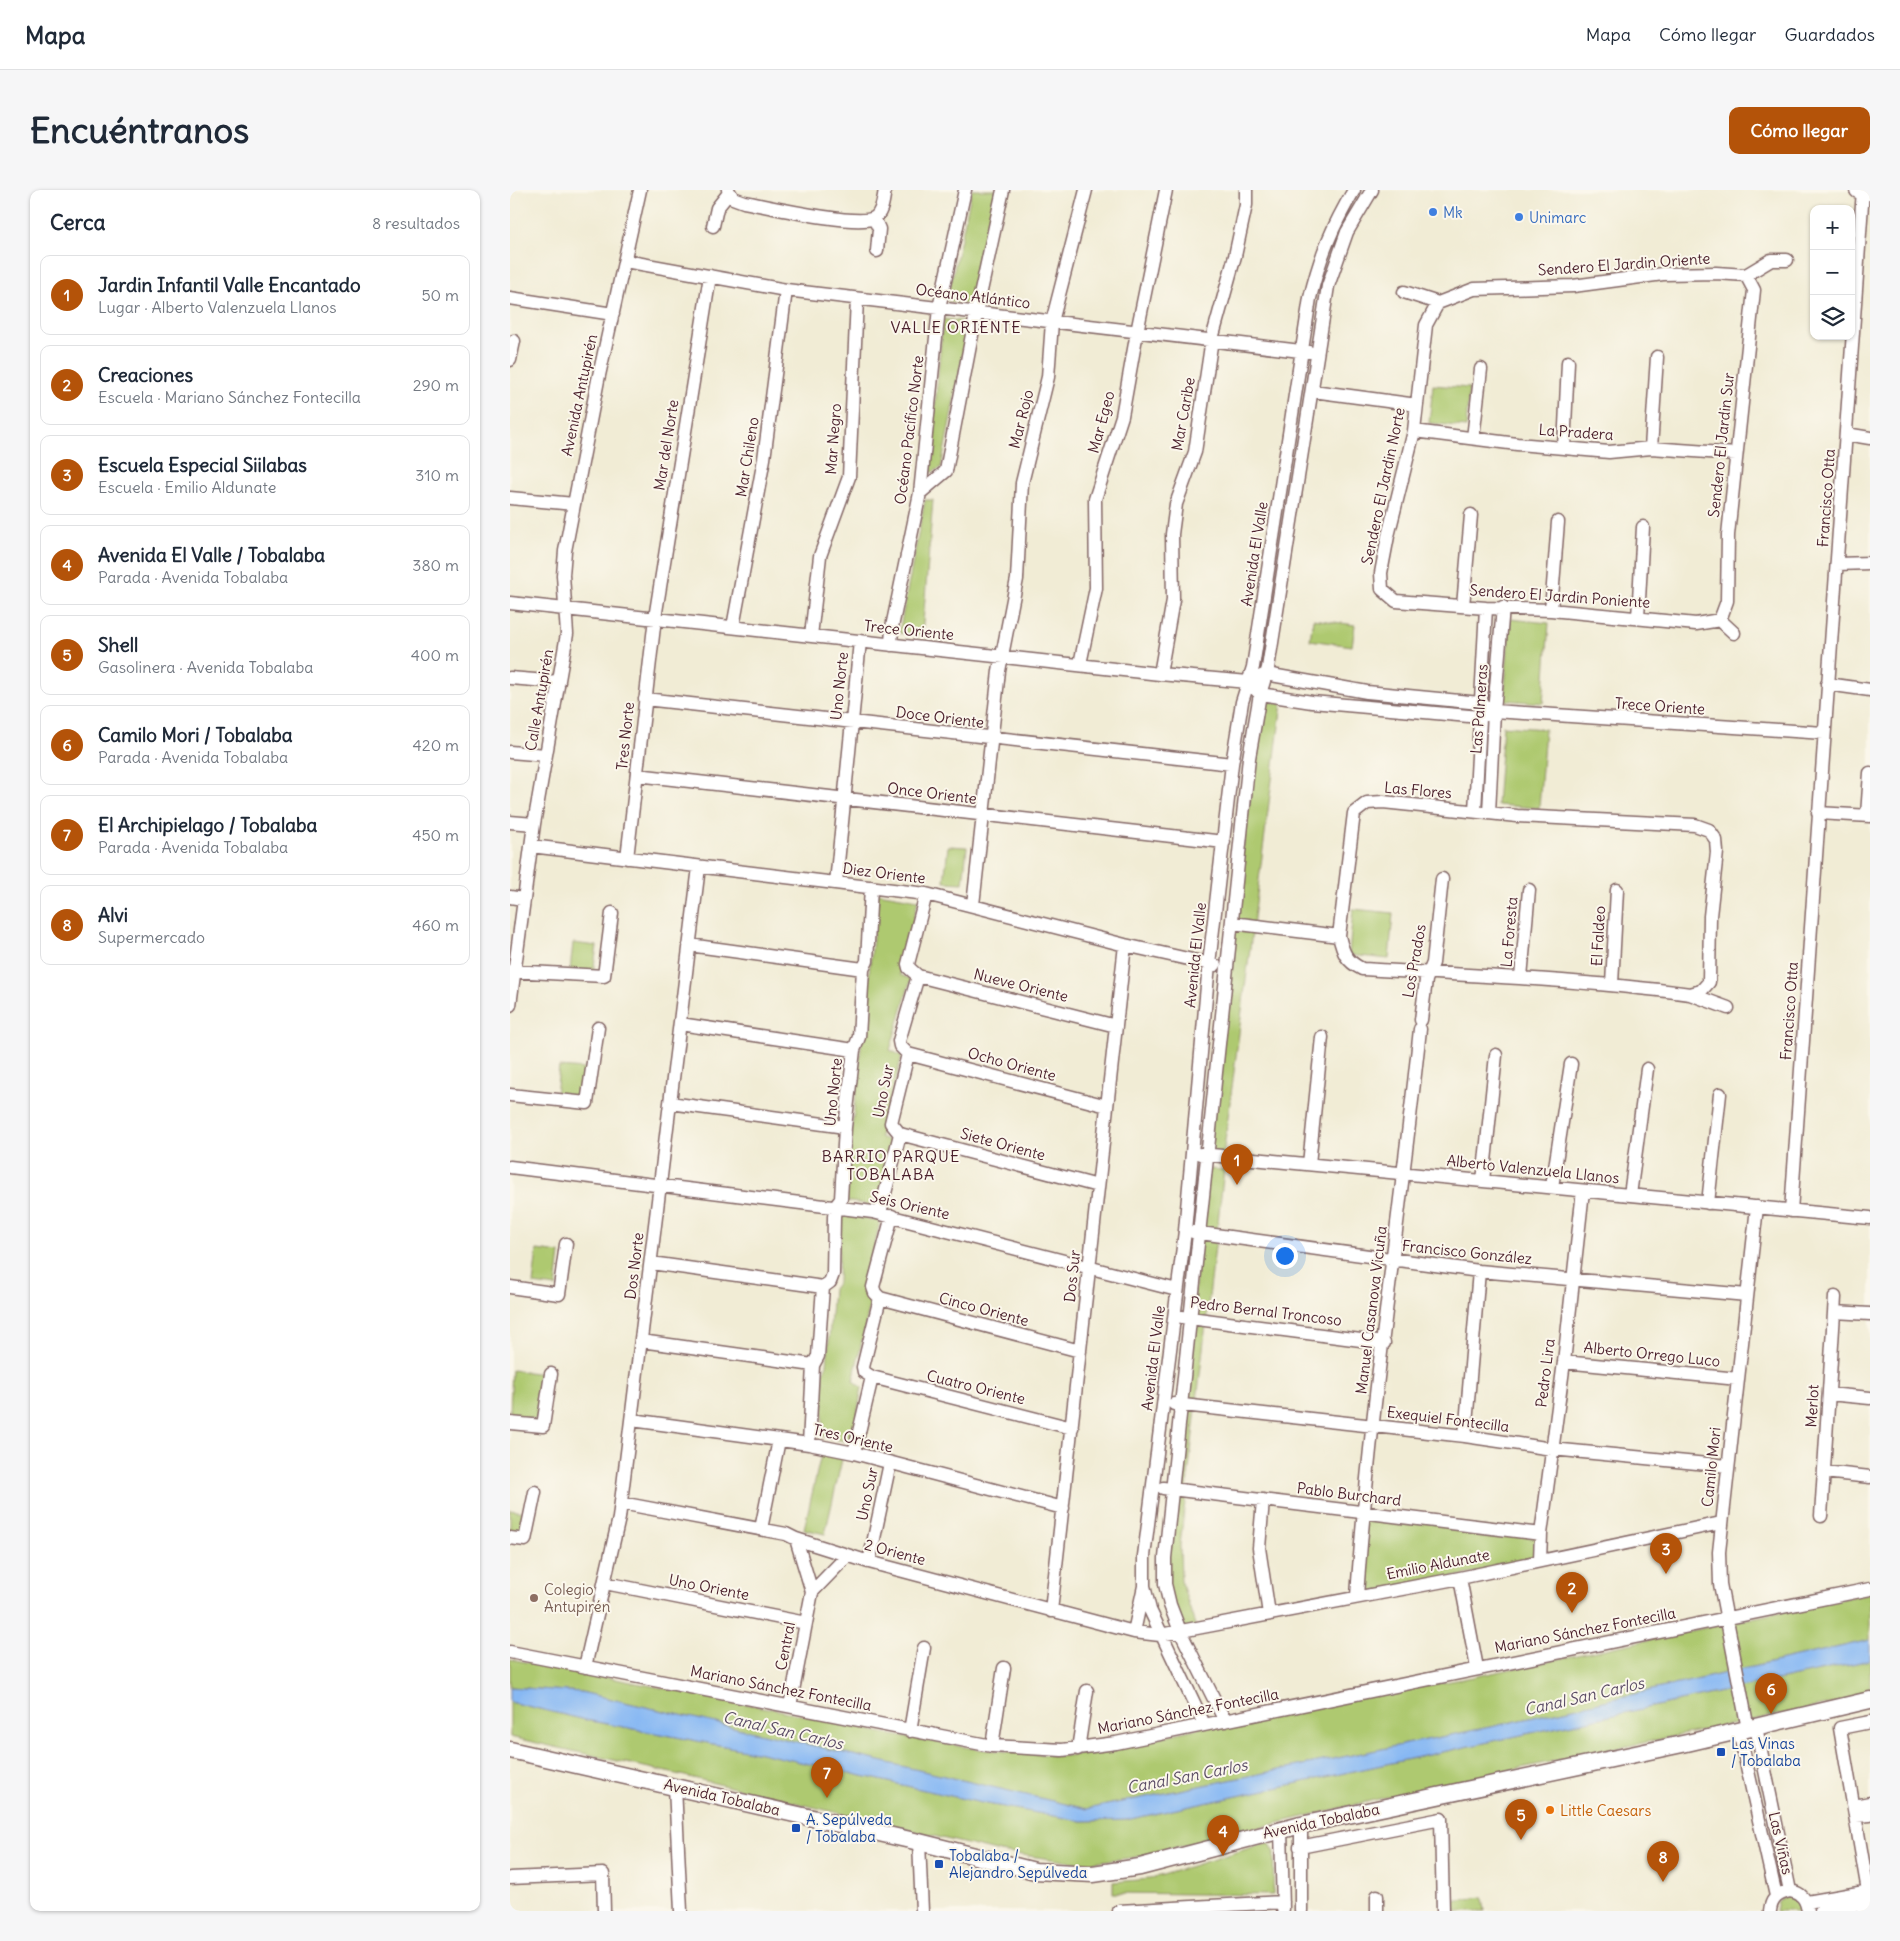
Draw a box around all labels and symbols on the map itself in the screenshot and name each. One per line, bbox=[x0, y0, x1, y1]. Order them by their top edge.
place label: Mk bbox=[1443, 203, 1463, 222]
marker: Mk bbox=[1427, 206, 1439, 218]
place label: Unimarc bbox=[1529, 208, 1587, 227]
marker: Unimarc bbox=[1513, 211, 1525, 223]
street label: Sendero El Jardin Oriente bbox=[1537, 248, 1711, 280]
street label: Océano Atlántico bbox=[914, 280, 1032, 312]
district label: VALLE ORIENTE bbox=[890, 317, 1022, 337]
street label: Avenida Antupirén bbox=[557, 332, 601, 458]
street label: Océano Pacífico Norte bbox=[890, 354, 928, 506]
street label: Sendero El Jardin Sur bbox=[1704, 372, 1738, 518]
street label: Mar Caribe bbox=[1167, 376, 1199, 452]
street label: Mar Rojo bbox=[1005, 388, 1037, 450]
street label: Mar Egeo bbox=[1084, 389, 1118, 455]
street label: Mar del Norte bbox=[649, 398, 683, 492]
street label: Mar Negro bbox=[821, 403, 845, 475]
street label: Sendero El Jardin Norte bbox=[1357, 406, 1409, 566]
street label: Mar Chileno bbox=[731, 416, 763, 498]
street label: La Pradera bbox=[1538, 420, 1615, 444]
street label: Francisco Otta bbox=[1813, 448, 1839, 548]
street label: Avenida El Valle bbox=[1236, 500, 1272, 608]
street label: Sendero El Jardin Poniente bbox=[1469, 580, 1651, 612]
street label: Trece Oriente bbox=[863, 616, 955, 644]
street label: Calle Antupirén bbox=[521, 647, 557, 752]
street label: Uno Norte bbox=[826, 651, 852, 721]
street label: Las Palmeras bbox=[1466, 663, 1492, 755]
street label: Trece Oriente bbox=[1614, 693, 1706, 719]
street label: Tres Norte bbox=[612, 701, 638, 771]
street label: Doce Oriente bbox=[895, 702, 985, 732]
street label: Once Oriente bbox=[886, 778, 978, 808]
street label: Las Flores bbox=[1383, 778, 1453, 802]
street label: Diez Oriente bbox=[841, 858, 927, 888]
street label: La Foresta bbox=[1496, 896, 1522, 968]
street label: Avenida El Valle bbox=[1180, 901, 1210, 1009]
street label: El Faldeo bbox=[1587, 905, 1609, 967]
street label: Los Prados bbox=[1398, 923, 1430, 999]
street label: Francisco Otta bbox=[1776, 961, 1802, 1061]
street label: Nueve Oriente bbox=[972, 964, 1070, 1006]
street label: Ocho Oriente bbox=[966, 1043, 1058, 1085]
street label: Uno Norte bbox=[820, 1057, 846, 1127]
street label: Uno Sur bbox=[869, 1063, 897, 1119]
street label: Siete Oriente bbox=[959, 1124, 1047, 1164]
pin: 1 bbox=[1221, 1144, 1253, 1185]
district label: BARRIO PARQUE TOBALABA bbox=[822, 1146, 960, 1184]
street label: Alberto Valenzuela Llanos bbox=[1446, 1150, 1620, 1188]
street label: Seis Oriente bbox=[868, 1187, 952, 1223]
street label: Manuel Casanova Vicuña bbox=[1351, 1224, 1391, 1395]
street label: Dos Norte bbox=[620, 1231, 648, 1301]
street label: Francisco González bbox=[1401, 1236, 1533, 1268]
your location bbox=[1272, 1243, 1298, 1269]
street label: Dos Sur bbox=[1060, 1249, 1084, 1303]
street label: Cinco Oriente bbox=[937, 1288, 1031, 1330]
street label: Pedro Bernal Troncoso bbox=[1189, 1292, 1343, 1330]
street label: Avenida El Valle bbox=[1137, 1304, 1169, 1412]
street label: Pedro Lira bbox=[1531, 1337, 1559, 1409]
street label: Alberto Orrego Luco bbox=[1583, 1337, 1721, 1371]
street label: Cuatro Oriente bbox=[925, 1366, 1027, 1408]
street label: Merlot bbox=[1801, 1384, 1823, 1428]
street label: Exequiel Fontecilla bbox=[1386, 1402, 1511, 1436]
street label: Tres Oriente bbox=[811, 1420, 895, 1456]
street label: Camilo Mori bbox=[1697, 1426, 1725, 1508]
street label: Uno Sur bbox=[852, 1466, 882, 1522]
street label: Pablo Burchard bbox=[1296, 1478, 1402, 1510]
pin: 3 bbox=[1650, 1533, 1682, 1574]
street label: 2 Oriente bbox=[862, 1535, 928, 1569]
street label: Emilio Aldunate bbox=[1385, 1545, 1491, 1583]
street label: Uno Oriente bbox=[667, 1570, 751, 1604]
pin: 2 bbox=[1556, 1572, 1588, 1613]
place label: Colegio Antupirén bbox=[544, 1580, 611, 1616]
marker: Colegio Antupirén bbox=[528, 1592, 540, 1604]
street label: Mariano Sánchez Fontecilla bbox=[1493, 1603, 1678, 1657]
street label: Central bbox=[771, 1620, 799, 1672]
street label: Mariano Sánchez Fontecilla bbox=[689, 1661, 874, 1715]
water label: Canal San Carlos bbox=[1522, 1672, 1647, 1720]
pin: 6 bbox=[1755, 1673, 1787, 1714]
street label: Mariano Sánchez Fontecilla bbox=[1096, 1684, 1281, 1738]
water label: Canal San Carlos bbox=[721, 1706, 846, 1754]
place label: Las Vinas / Tobalaba bbox=[1731, 1734, 1801, 1770]
marker: Las Vinas / Tobalaba bbox=[1715, 1746, 1727, 1758]
water label: Canal San Carlos bbox=[1125, 1754, 1250, 1797]
pin: 7 bbox=[811, 1757, 843, 1798]
street label: Avenida Tobalaba bbox=[662, 1774, 782, 1820]
street label: Avenida Tobalaba bbox=[1261, 1799, 1382, 1843]
pin: 5 bbox=[1505, 1799, 1537, 1840]
place label: Little Caesars bbox=[1560, 1801, 1651, 1820]
marker: Little Caesars bbox=[1544, 1804, 1556, 1816]
place label: A. Sepúlveda / Tobalaba bbox=[806, 1810, 893, 1846]
street label: Las Viñas bbox=[1765, 1810, 1797, 1876]
pin: 4 bbox=[1207, 1815, 1239, 1856]
marker: A. Sepúlveda / Tobalaba bbox=[790, 1822, 802, 1834]
pin: 8 bbox=[1647, 1841, 1679, 1882]
place label: Tobalaba / Alejandro Sepúlveda bbox=[949, 1846, 1088, 1882]
marker: Tobalaba / Alejandro Sepúlveda bbox=[933, 1858, 945, 1870]

